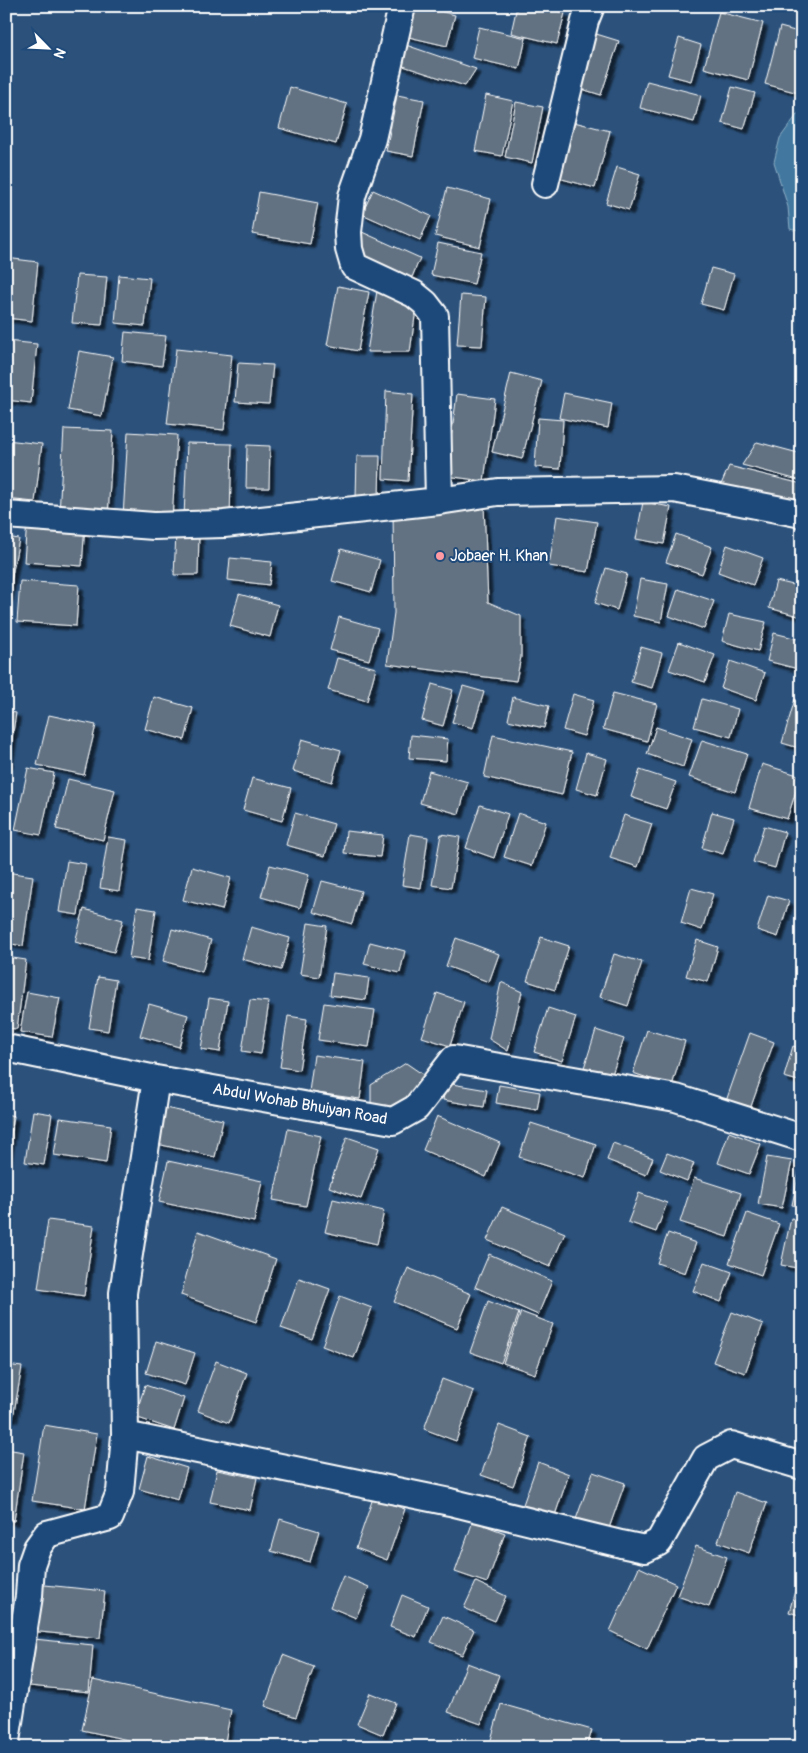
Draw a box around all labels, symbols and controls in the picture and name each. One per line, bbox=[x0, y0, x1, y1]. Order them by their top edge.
north arrow bbox=[22, 22, 72, 72]
text: N bbox=[50, 45, 69, 61]
place label: Jobaer H. Khan bbox=[450, 546, 548, 566]
marker: Jobaer H. Khan bbox=[434, 550, 446, 562]
street label: Abdul Wohab Bhuiyan Road bbox=[211, 1079, 389, 1129]

